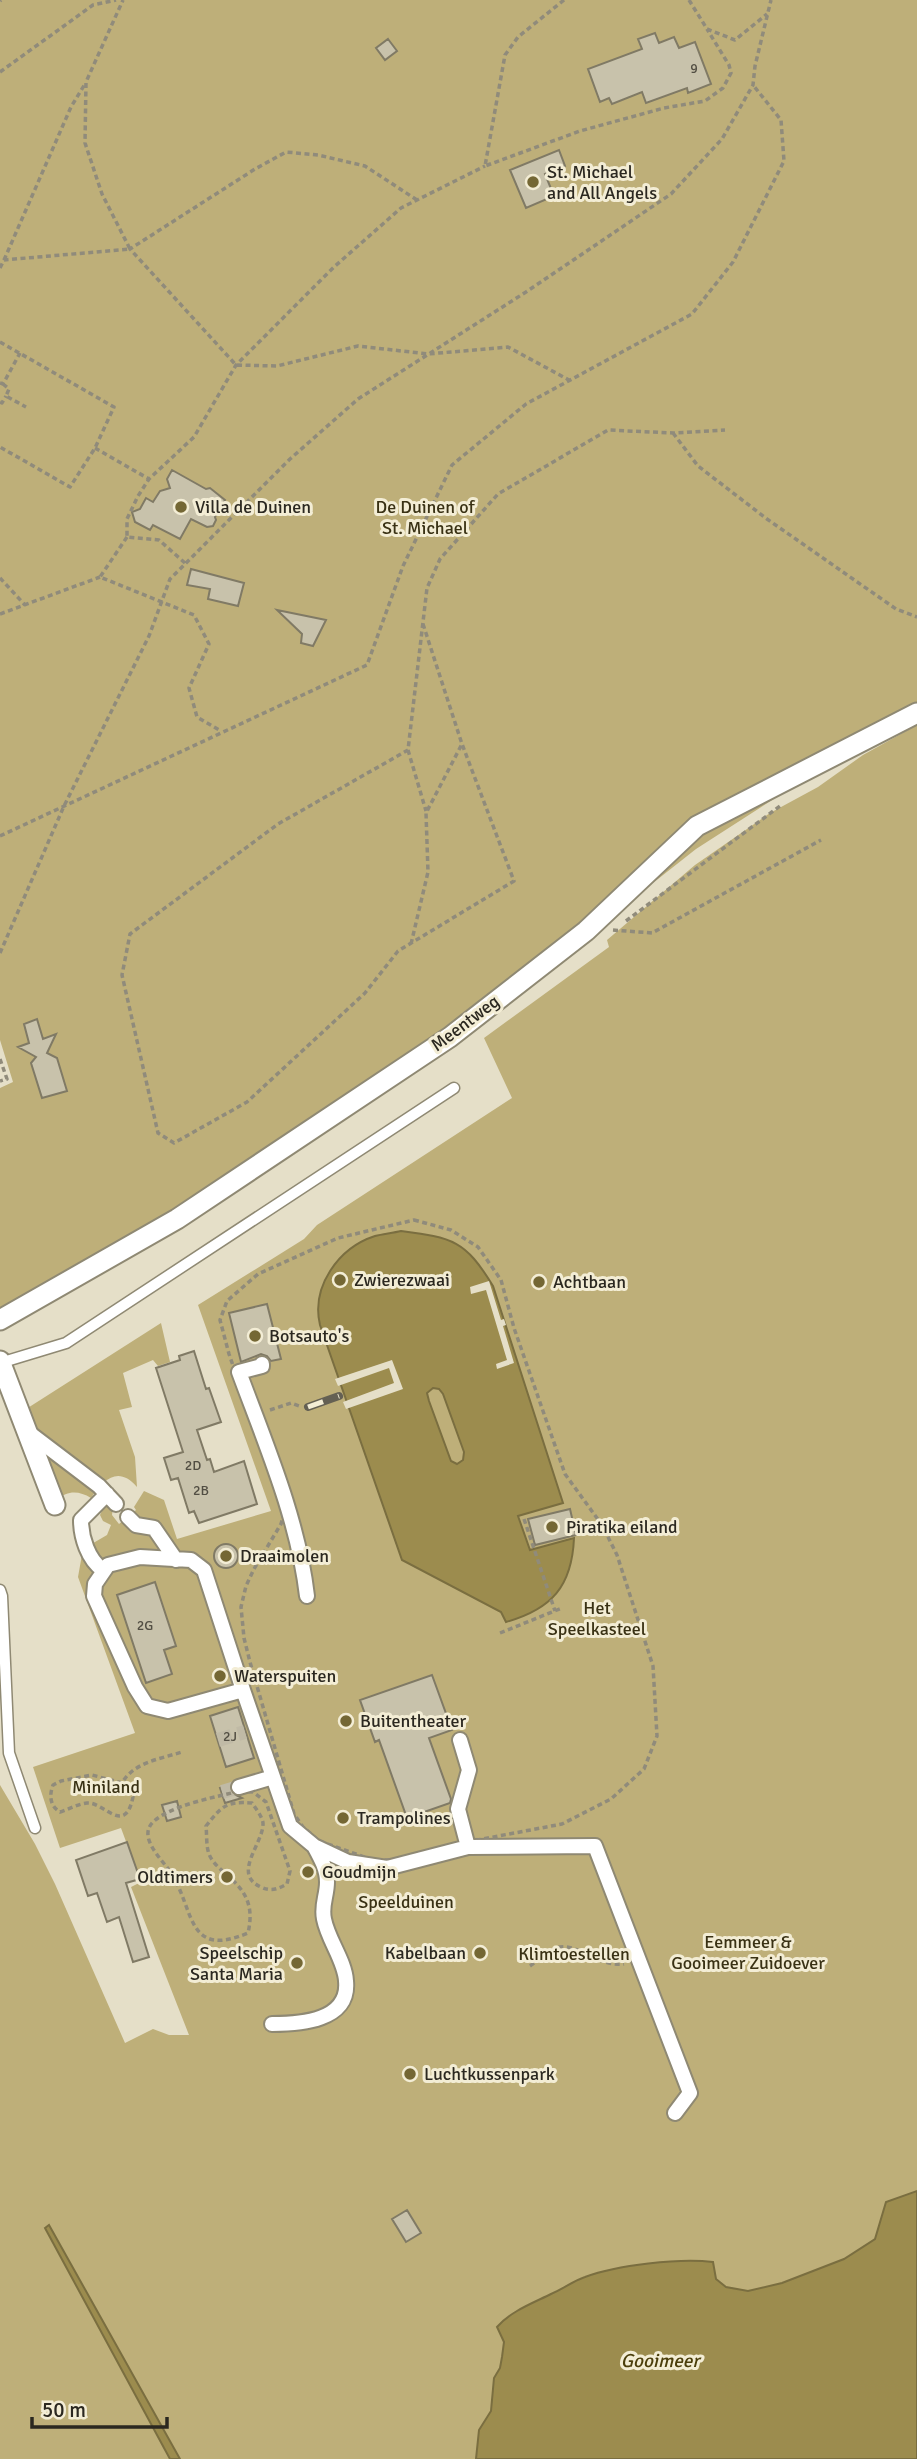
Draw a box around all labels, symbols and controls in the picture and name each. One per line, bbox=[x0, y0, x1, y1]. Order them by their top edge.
house number: 9 bbox=[690, 60, 698, 77]
place label: St. Michael and All Angels bbox=[547, 161, 657, 204]
marker: St. Michael and All Angels bbox=[525, 174, 541, 190]
place label: Villa de Duinen bbox=[195, 496, 311, 518]
park label: De Duinen of St. Michael bbox=[376, 496, 475, 539]
marker: Villa de Duinen bbox=[173, 499, 189, 515]
street label: Meentweg bbox=[426, 990, 504, 1056]
place label: Zwierezwaai bbox=[354, 1269, 450, 1291]
place label: Achtbaan bbox=[553, 1271, 626, 1293]
marker: Zwierezwaai bbox=[332, 1272, 348, 1288]
marker: Achtbaan bbox=[531, 1274, 547, 1290]
place label: Botsauto's bbox=[269, 1325, 349, 1347]
marker: Botsauto's bbox=[247, 1328, 263, 1344]
house number: 2D bbox=[185, 1457, 201, 1474]
house number: 2B bbox=[193, 1482, 209, 1499]
place label: Piratika eiland bbox=[566, 1516, 678, 1538]
marker: Piratika eiland bbox=[544, 1519, 560, 1535]
place label: Draaimolen bbox=[240, 1545, 329, 1567]
marker: Draaimolen bbox=[218, 1548, 234, 1564]
park label: Het Speelkasteel bbox=[548, 1597, 646, 1640]
house number: 2G bbox=[137, 1617, 153, 1634]
place label: Waterspuiten bbox=[234, 1665, 336, 1687]
marker: Waterspuiten bbox=[212, 1668, 228, 1684]
place label: Buitentheater bbox=[360, 1710, 467, 1732]
marker: Buitentheater bbox=[338, 1713, 354, 1729]
house number: 2J bbox=[223, 1728, 237, 1745]
park label: Miniland bbox=[72, 1776, 140, 1798]
place label: Trampolines bbox=[357, 1807, 451, 1829]
marker: Trampolines bbox=[335, 1810, 351, 1826]
place label: Goudmijn bbox=[322, 1861, 396, 1883]
marker: Goudmijn bbox=[300, 1864, 316, 1880]
place label: Oldtimers bbox=[137, 1866, 213, 1888]
marker: Oldtimers bbox=[219, 1869, 235, 1885]
park label: Speelduinen bbox=[358, 1891, 454, 1913]
park label: Eemmeer & Gooimeer Zuidoever bbox=[671, 1931, 825, 1974]
place label: Speelschip Santa Maria bbox=[190, 1942, 283, 1985]
place label: Kabelbaan bbox=[385, 1942, 466, 1964]
park label: Klimtoestellen bbox=[518, 1943, 630, 1965]
marker: Kabelbaan bbox=[472, 1945, 488, 1961]
marker: Speelschip Santa Maria bbox=[289, 1955, 305, 1971]
place label: Luchtkussenpark bbox=[424, 2063, 555, 2085]
marker: Luchtkussenpark bbox=[402, 2066, 418, 2082]
water label: Gooimeer bbox=[621, 2349, 702, 2373]
scale bar bbox=[32, 2386, 166, 2430]
text: 50 m bbox=[42, 2397, 86, 2423]

